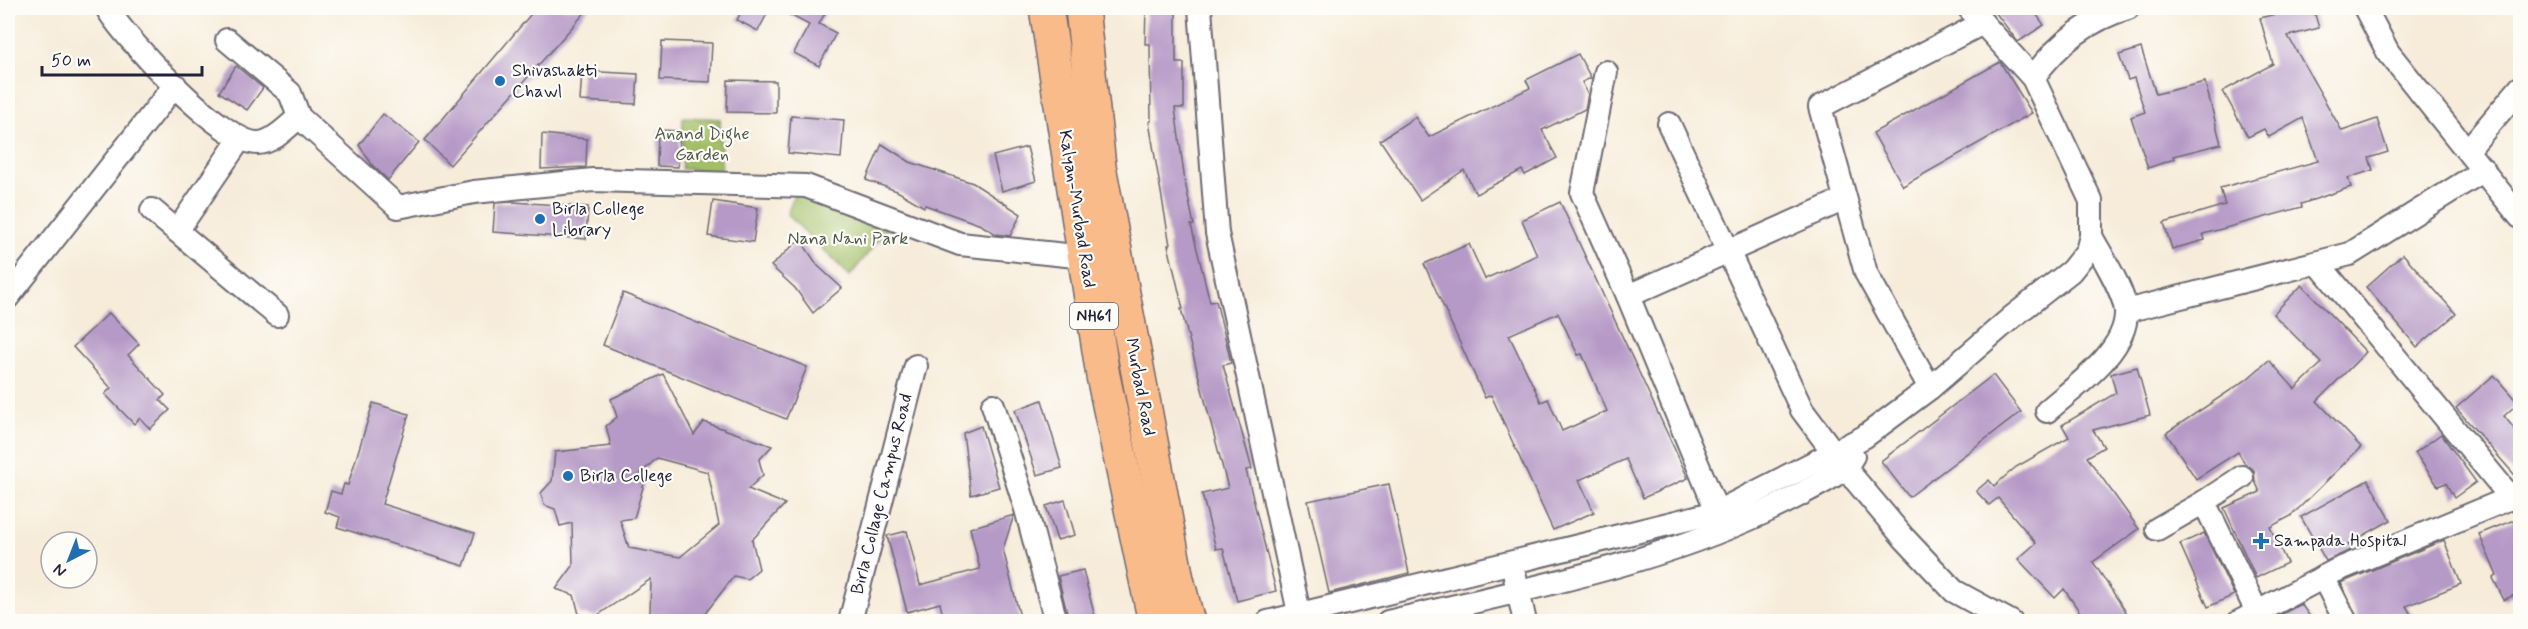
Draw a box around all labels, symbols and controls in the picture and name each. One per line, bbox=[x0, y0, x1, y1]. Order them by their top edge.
scale bar bbox=[42, 39, 202, 77]
text: 50 m bbox=[51, 49, 91, 73]
place label: Shivashakti Chawl bbox=[512, 59, 597, 104]
marker: Shivashakti Chawl bbox=[493, 74, 507, 88]
park label: Anand Dighe Garden bbox=[654, 122, 750, 167]
street label: Kalyan-Murbad Road bbox=[1053, 128, 1101, 290]
place label: Birla College Library bbox=[552, 197, 645, 242]
marker: Birla College Library bbox=[533, 212, 547, 226]
park label: Nana Nani Park bbox=[788, 227, 908, 251]
road number: NH61 bbox=[1070, 303, 1118, 329]
street label: Murbad Road bbox=[1119, 336, 1161, 438]
street label: Birla Collage Campus Road bbox=[845, 391, 919, 597]
place label: Birla College bbox=[580, 464, 673, 488]
marker: Birla College bbox=[561, 469, 575, 483]
place label: Sampada Hospital bbox=[2274, 529, 2406, 553]
north arrow bbox=[39, 530, 99, 590]
marker: Sampada Hospital bbox=[2252, 532, 2270, 550]
text: N bbox=[49, 559, 71, 581]

